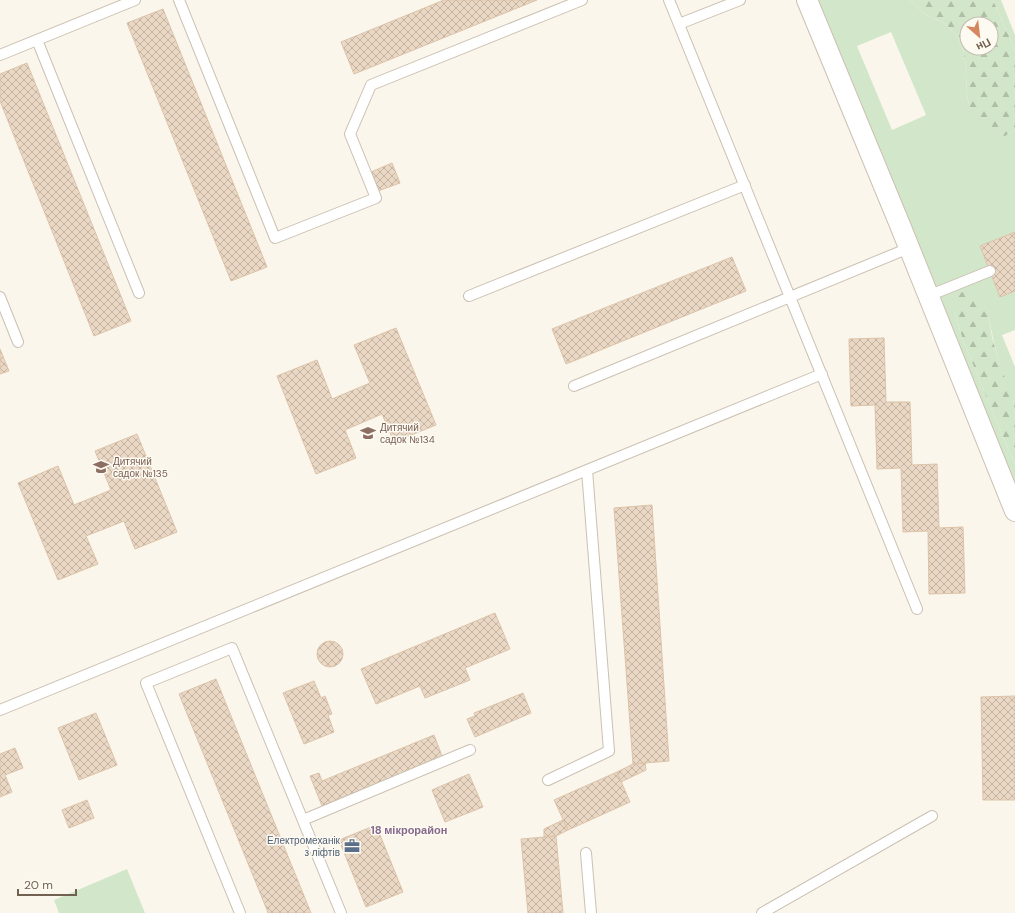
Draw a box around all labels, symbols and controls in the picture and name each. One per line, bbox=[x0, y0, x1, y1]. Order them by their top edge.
north arrow bbox=[959, 16, 999, 56]
text: Пн bbox=[974, 35, 993, 54]
place label: Дитячий садок №134 bbox=[380, 421, 435, 446]
school or university icon: Дитячий садок №134 bbox=[359, 424, 377, 442]
place label: Дитячий садок №135 bbox=[113, 455, 168, 480]
school or university icon: Дитячий садок №135 bbox=[92, 458, 110, 476]
district label: 18 мікрорайон bbox=[371, 823, 447, 837]
place label: Електромеханік з ліфтів bbox=[267, 834, 341, 859]
office icon: Електромеханік з ліфтів bbox=[343, 837, 361, 855]
scale bar bbox=[18, 871, 76, 897]
text: 20 m bbox=[24, 877, 53, 893]

